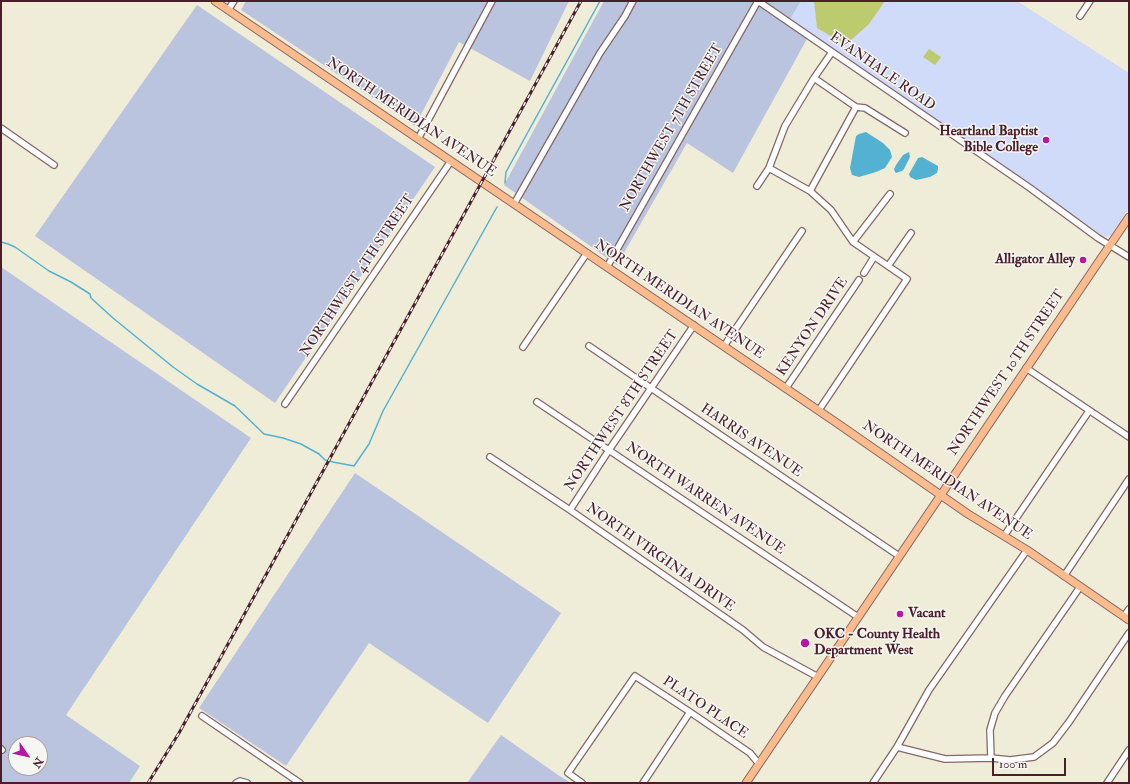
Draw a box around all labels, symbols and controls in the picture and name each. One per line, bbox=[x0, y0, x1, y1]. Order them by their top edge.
street label: EVANHALE ROAD bbox=[826, 29, 938, 115]
street label: NORTHWEST 7TH STREET bbox=[617, 41, 727, 215]
street label: NORTH MERIDIAN AVENUE bbox=[323, 55, 499, 181]
place label: Heartland Baptist Bible College bbox=[939, 124, 1038, 156]
marker: Heartland Baptist Bible College bbox=[1041, 135, 1051, 145]
street label: NORTHWEST 4TH STREET bbox=[297, 192, 419, 360]
street label: NORTH MERIDIAN AVENUE bbox=[591, 237, 767, 363]
place label: Alligator Alley bbox=[995, 252, 1075, 268]
marker: Alligator Alley bbox=[1078, 255, 1088, 265]
street label: KENYON DRIVE bbox=[774, 274, 852, 380]
street label: NORTHWEST 10TH STREET bbox=[945, 287, 1069, 459]
street label: NORTHWEST 8TH STREET bbox=[562, 327, 682, 495]
street label: HARRIS AVENUE bbox=[697, 401, 805, 481]
street label: NORTH MERIDIAN AVENUE bbox=[859, 418, 1035, 544]
street label: NORTH WARREN AVENUE bbox=[622, 439, 788, 559]
street label: NORTH VIRGINIA DRIVE bbox=[582, 500, 738, 616]
place label: Vacant bbox=[908, 606, 946, 622]
marker: Vacant bbox=[895, 609, 905, 619]
place label: OKC - County Health Department West bbox=[814, 627, 940, 660]
marker: OKC - County Health Department West bbox=[799, 637, 811, 649]
street label: PLATO PLACE bbox=[659, 673, 751, 743]
north arrow bbox=[8, 736, 48, 776]
scale bar bbox=[994, 750, 1068, 776]
text: N bbox=[29, 755, 46, 770]
text: 100 m bbox=[999, 757, 1027, 772]

